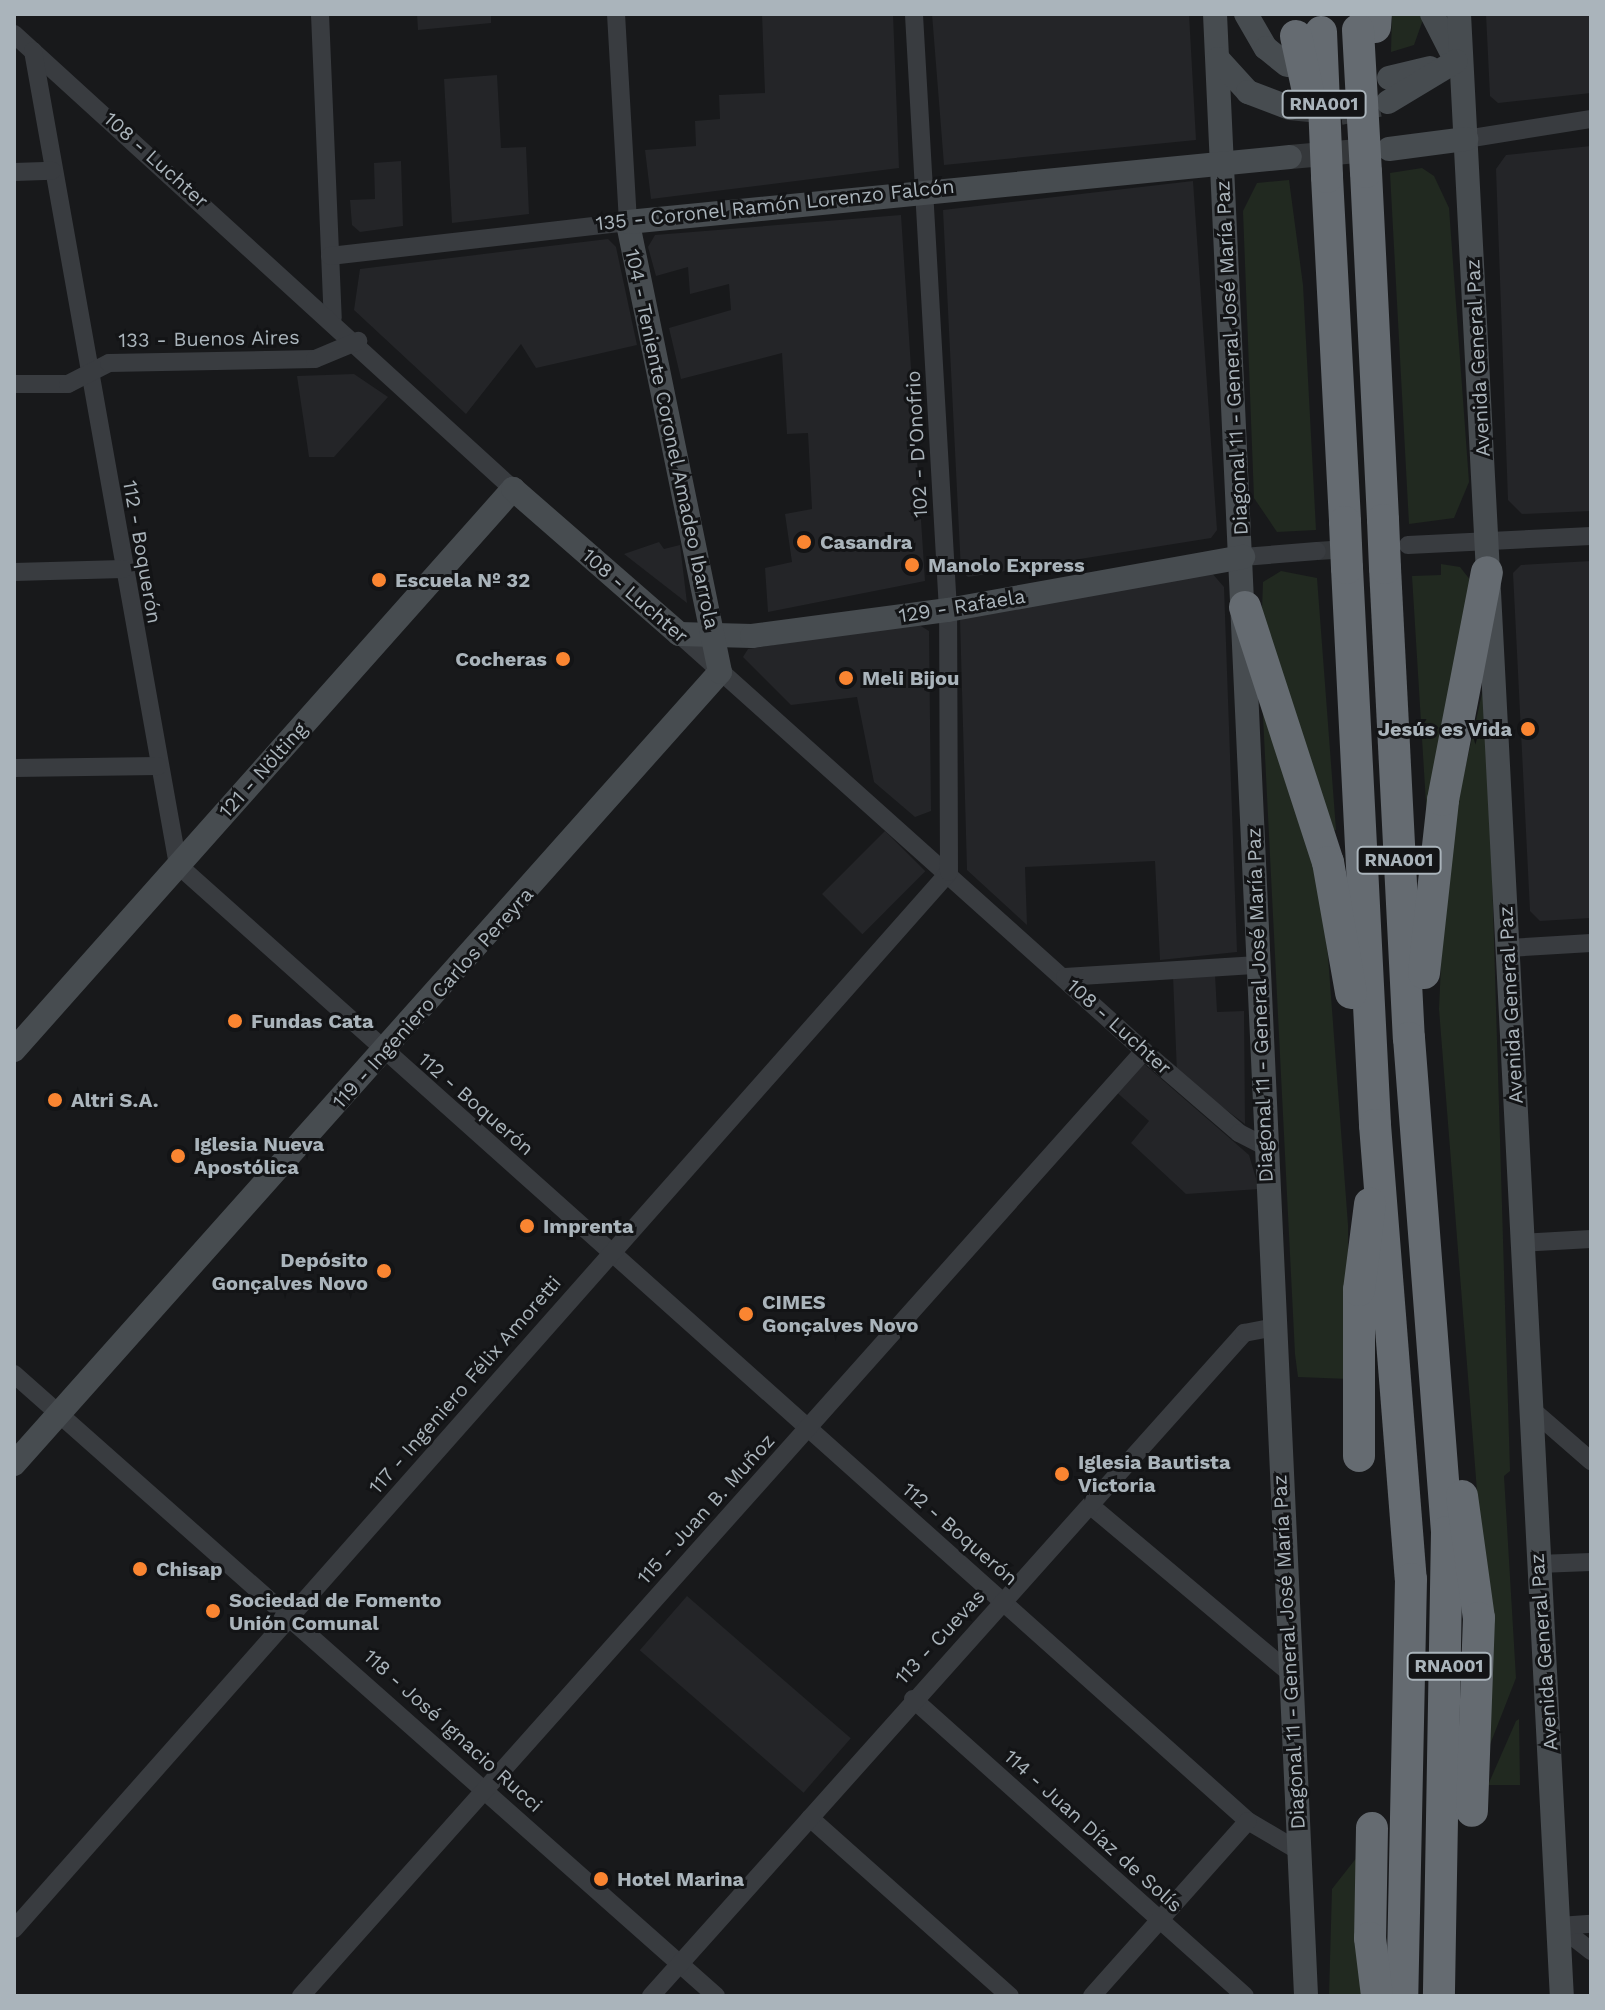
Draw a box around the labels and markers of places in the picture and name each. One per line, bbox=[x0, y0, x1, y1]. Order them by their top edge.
place label: Casandra bbox=[820, 530, 912, 554]
marker: Casandra bbox=[795, 533, 813, 551]
place label: Manolo Express bbox=[928, 553, 1085, 577]
marker: Manolo Express bbox=[903, 556, 921, 574]
place label: Escuela Nº 32 bbox=[395, 568, 530, 592]
marker: Escuela Nº 32 bbox=[370, 571, 388, 589]
place label: Cocheras bbox=[455, 647, 547, 671]
marker: Cocheras bbox=[554, 650, 572, 668]
place label: Meli Bijou bbox=[862, 666, 959, 690]
marker: Meli Bijou bbox=[837, 669, 855, 687]
place label: Jesús es Vida bbox=[1377, 717, 1512, 741]
marker: Jesús es Vida bbox=[1519, 720, 1537, 738]
place label: Fundas Cata bbox=[251, 1009, 373, 1033]
marker: Fundas Cata bbox=[226, 1012, 244, 1030]
place label: Altri S.A. bbox=[71, 1088, 159, 1112]
marker: Altri S.A. bbox=[46, 1091, 64, 1109]
place label: Iglesia Nueva Apostólica bbox=[194, 1132, 324, 1179]
marker: Iglesia Nueva Apostólica bbox=[169, 1147, 187, 1165]
place label: Imprenta bbox=[543, 1214, 634, 1238]
marker: Imprenta bbox=[518, 1217, 536, 1235]
place label: Depósito Gonçalves Novo bbox=[211, 1248, 368, 1295]
marker: Depósito Gonçalves Novo bbox=[375, 1262, 393, 1280]
place label: CIMES Gonçalves Novo bbox=[762, 1290, 919, 1337]
marker: CIMES Gonçalves Novo bbox=[737, 1305, 755, 1323]
place label: Iglesia Bautista Victoria bbox=[1078, 1450, 1231, 1497]
marker: Iglesia Bautista Victoria bbox=[1053, 1465, 1071, 1483]
place label: Chisap bbox=[156, 1557, 223, 1581]
marker: Chisap bbox=[131, 1560, 149, 1578]
place label: Sociedad de Fomento Unión Comunal bbox=[229, 1588, 441, 1635]
marker: Sociedad de Fomento Unión Comunal bbox=[204, 1602, 222, 1620]
place label: Hotel Marina bbox=[617, 1867, 744, 1891]
marker: Hotel Marina bbox=[592, 1870, 610, 1888]

